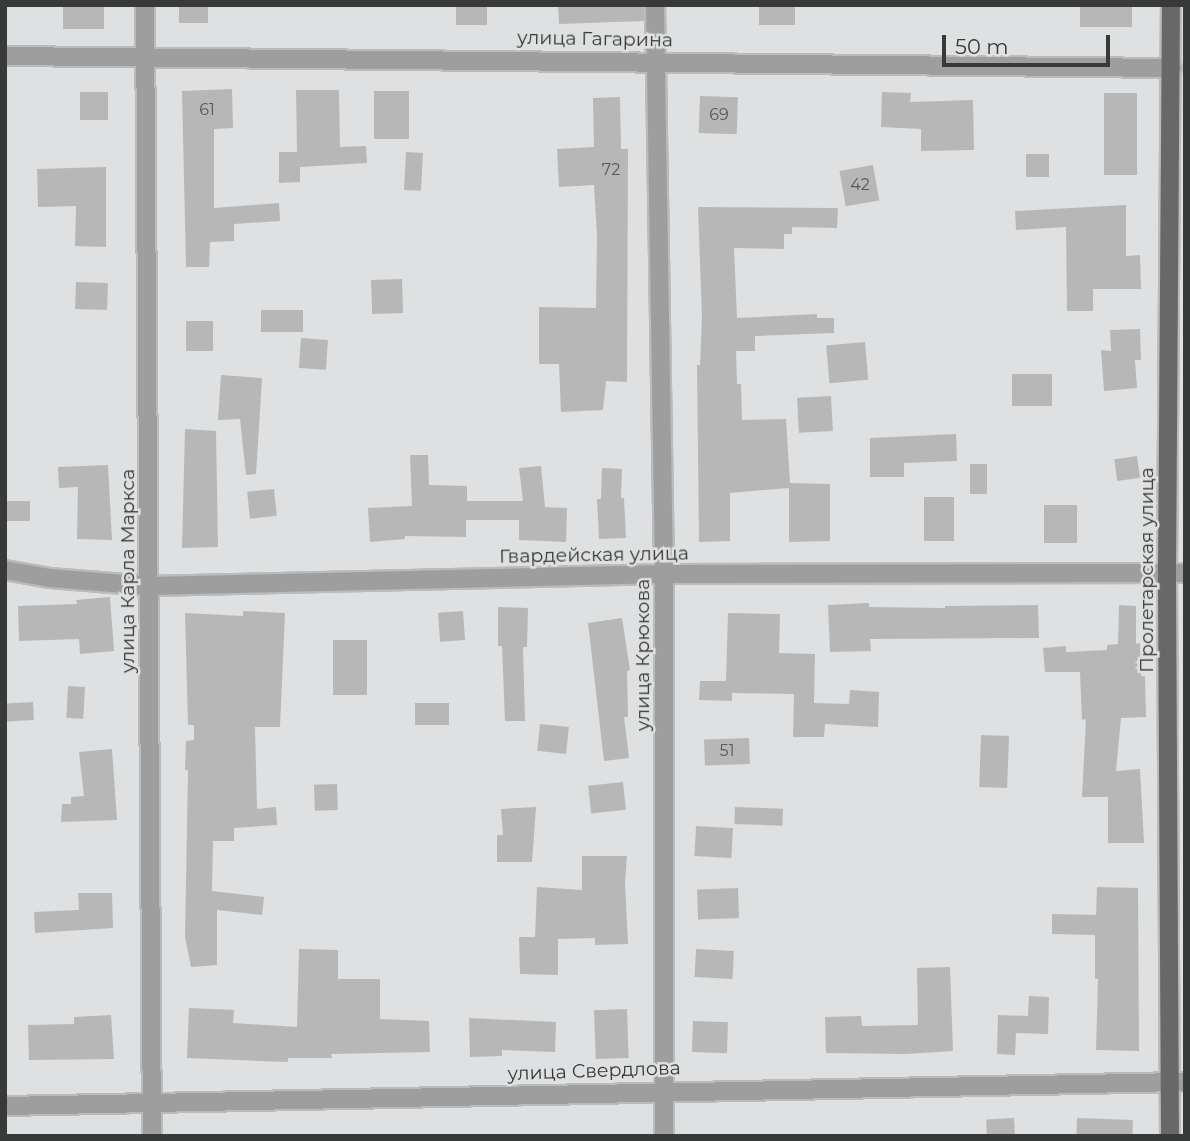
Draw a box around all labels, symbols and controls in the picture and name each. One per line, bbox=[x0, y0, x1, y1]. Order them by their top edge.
scale bar bbox=[945, 21, 1113, 65]
street label: улица Гагарина bbox=[517, 26, 673, 52]
text: 50 m bbox=[955, 34, 1009, 59]
house number: 61 bbox=[199, 100, 215, 120]
house number: 69 bbox=[709, 105, 729, 125]
house number: 72 bbox=[602, 160, 620, 180]
house number: 42 bbox=[850, 175, 870, 195]
street label: Пролетарская улица bbox=[1136, 467, 1158, 673]
street label: улица Карла Маркса bbox=[117, 469, 139, 673]
street label: Гвардейская улица bbox=[499, 542, 689, 568]
street label: улица Крюкова bbox=[632, 579, 654, 731]
house number: 51 bbox=[720, 741, 734, 761]
street label: улица Свердлова bbox=[507, 1057, 681, 1085]

